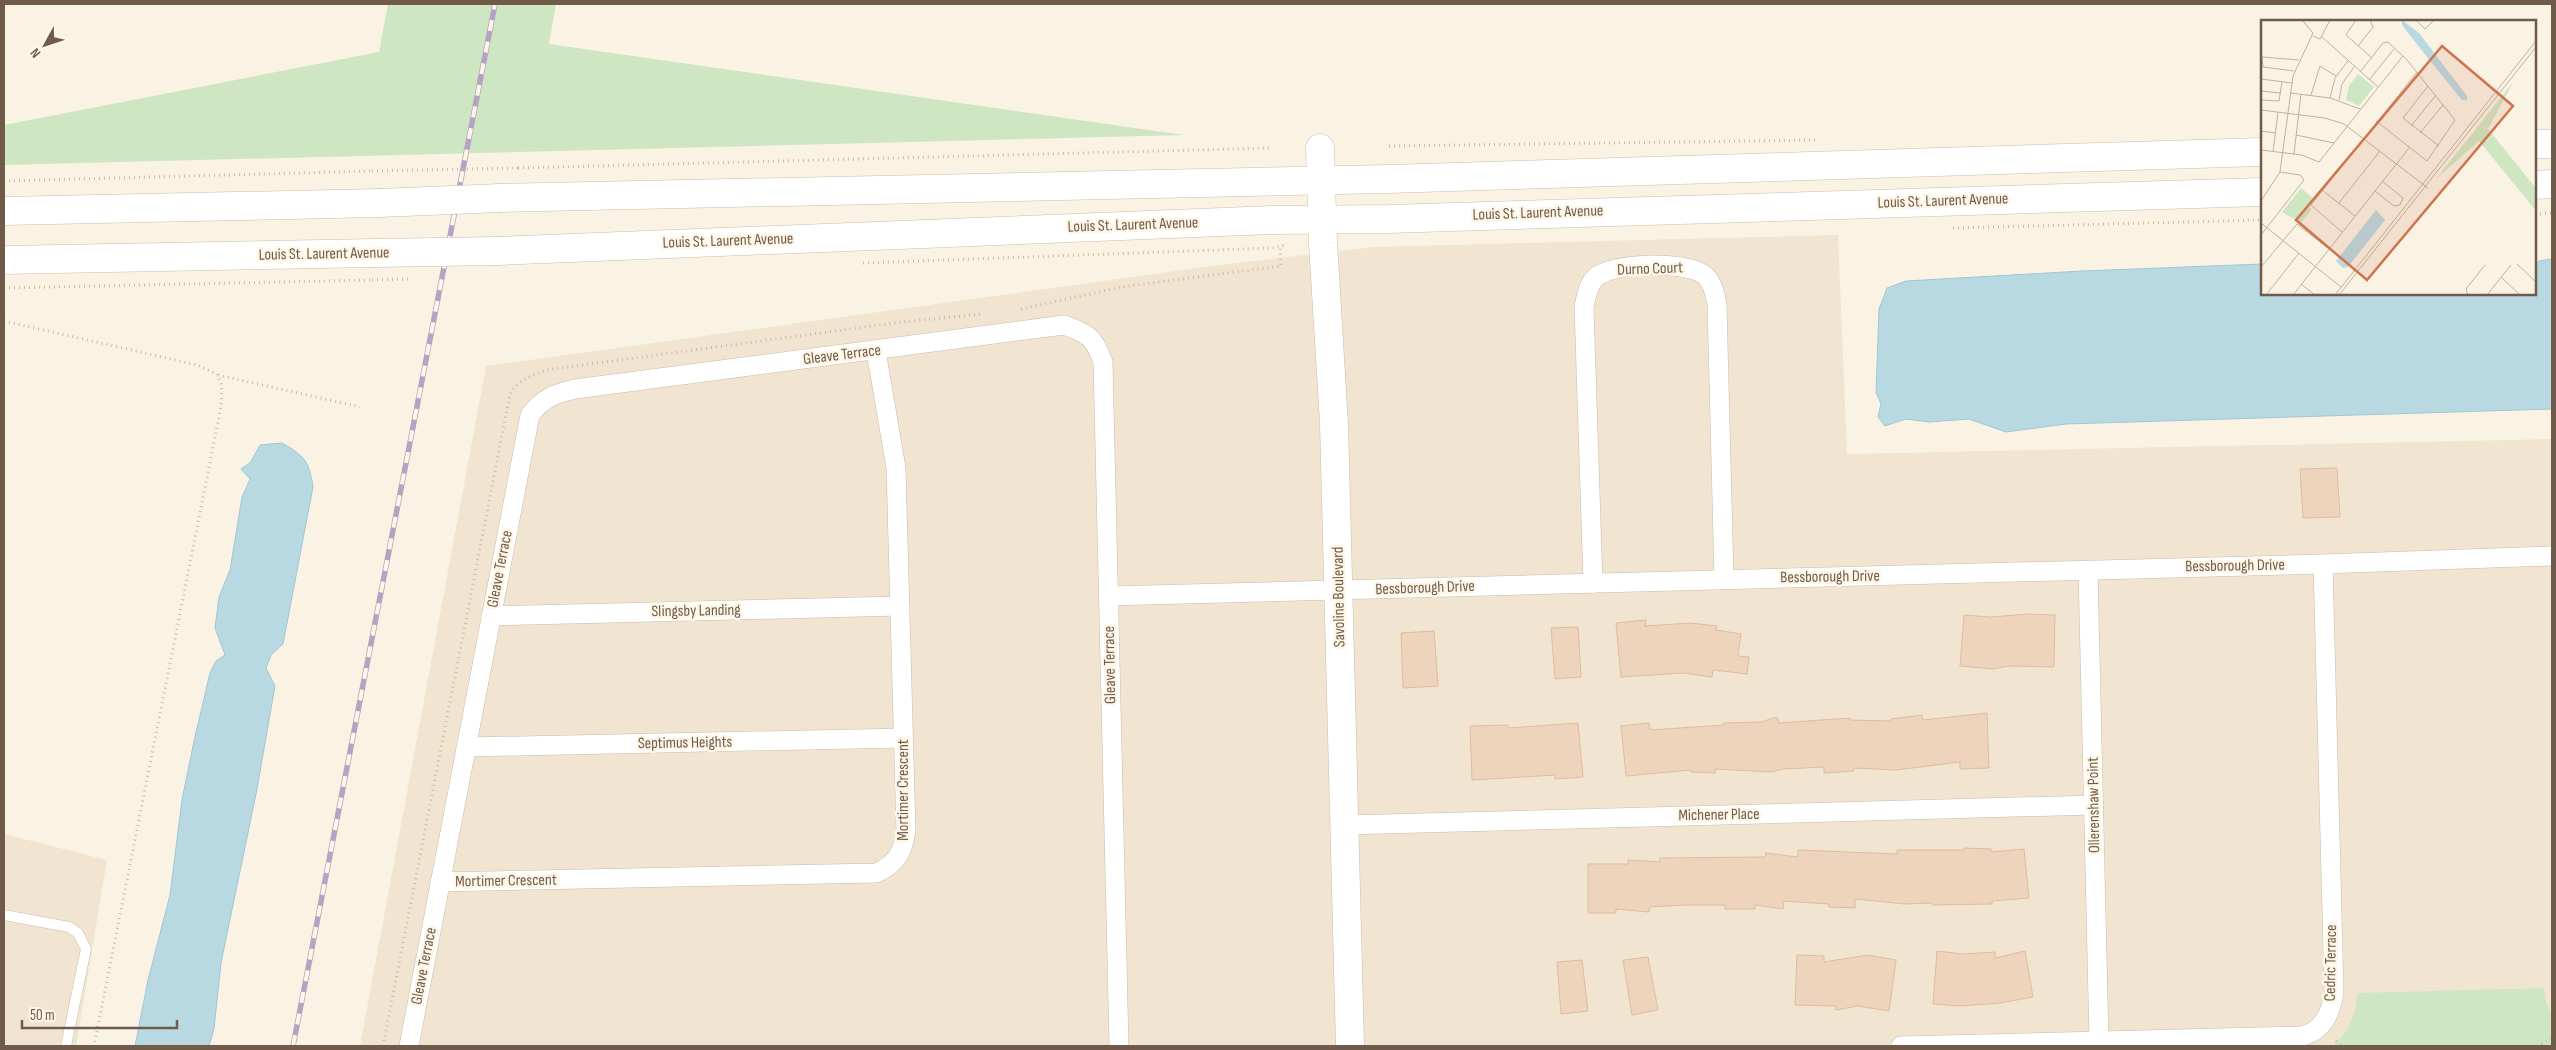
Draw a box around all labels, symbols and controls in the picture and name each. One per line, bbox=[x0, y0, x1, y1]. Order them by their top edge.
north arrow bbox=[20, 20, 70, 70]
inset map bbox=[2261, 20, 2536, 295]
text: N bbox=[27, 45, 44, 61]
street label: Louis St. Laurent Avenue bbox=[1877, 189, 2009, 213]
street label: Louis St. Laurent Avenue bbox=[1472, 201, 1604, 225]
street label: Louis St. Laurent Avenue bbox=[1067, 213, 1199, 237]
street label: Louis St. Laurent Avenue bbox=[662, 229, 794, 253]
street label: Louis St. Laurent Avenue bbox=[258, 243, 390, 265]
street label: Durno Court bbox=[1617, 258, 1683, 280]
street label: Gleave Terrace bbox=[802, 341, 882, 369]
street label: Gleave Terrace bbox=[483, 529, 517, 609]
street label: Savoline Boulevard bbox=[1329, 547, 1349, 647]
street label: Bessborough Drive bbox=[2185, 556, 2285, 576]
street label: Bessborough Drive bbox=[1780, 567, 1880, 587]
street label: Bessborough Drive bbox=[1375, 577, 1475, 599]
street label: Slingsby Landing bbox=[651, 601, 741, 621]
street label: Gleave Terrace bbox=[1100, 626, 1120, 704]
street label: Septimus Heights bbox=[638, 733, 733, 753]
street label: Mortimer Crescent bbox=[894, 739, 913, 841]
street label: Ollerenshaw Point bbox=[2084, 757, 2104, 853]
street label: Michener Place bbox=[1678, 805, 1760, 825]
street label: Mortimer Crescent bbox=[455, 871, 557, 891]
street label: Cedric Terrace bbox=[2321, 924, 2341, 1002]
street label: Gleave Terrace bbox=[407, 926, 441, 1006]
scale bar bbox=[22, 998, 178, 1030]
text: 50 m bbox=[30, 1006, 55, 1025]

